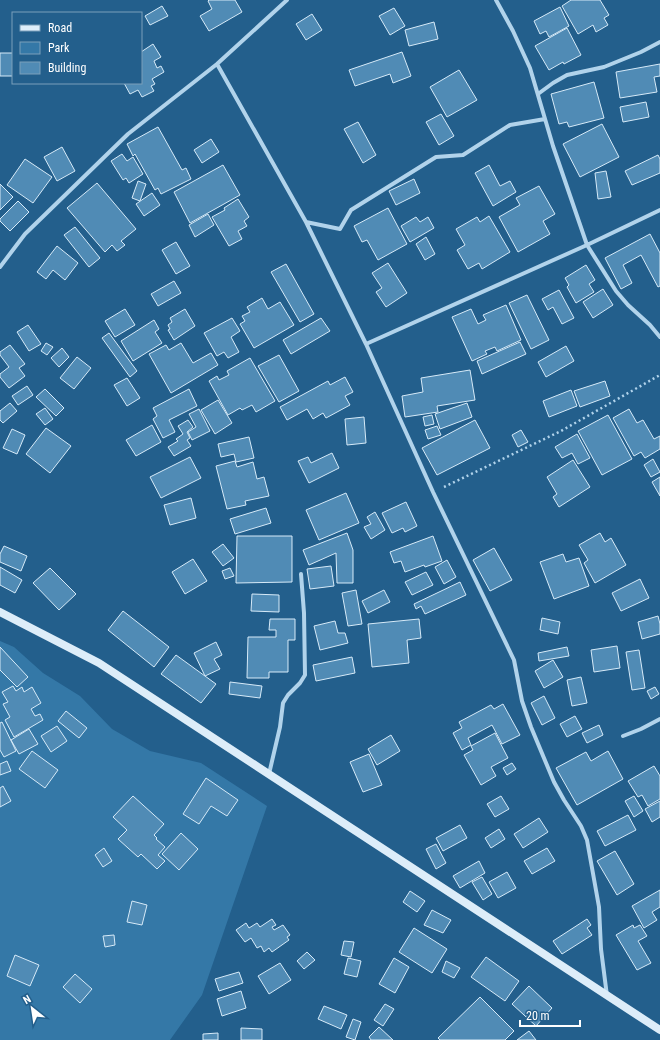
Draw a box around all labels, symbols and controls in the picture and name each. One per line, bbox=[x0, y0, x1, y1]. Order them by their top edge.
legend bbox=[12, 12, 142, 84]
text: Road bbox=[48, 21, 72, 35]
text: Park bbox=[48, 41, 70, 55]
text: Building bbox=[48, 61, 86, 75]
north arrow bbox=[12, 988, 52, 1028]
text: N bbox=[21, 992, 34, 1007]
scale bar bbox=[520, 1002, 580, 1028]
text: 20 m bbox=[526, 1009, 550, 1023]

